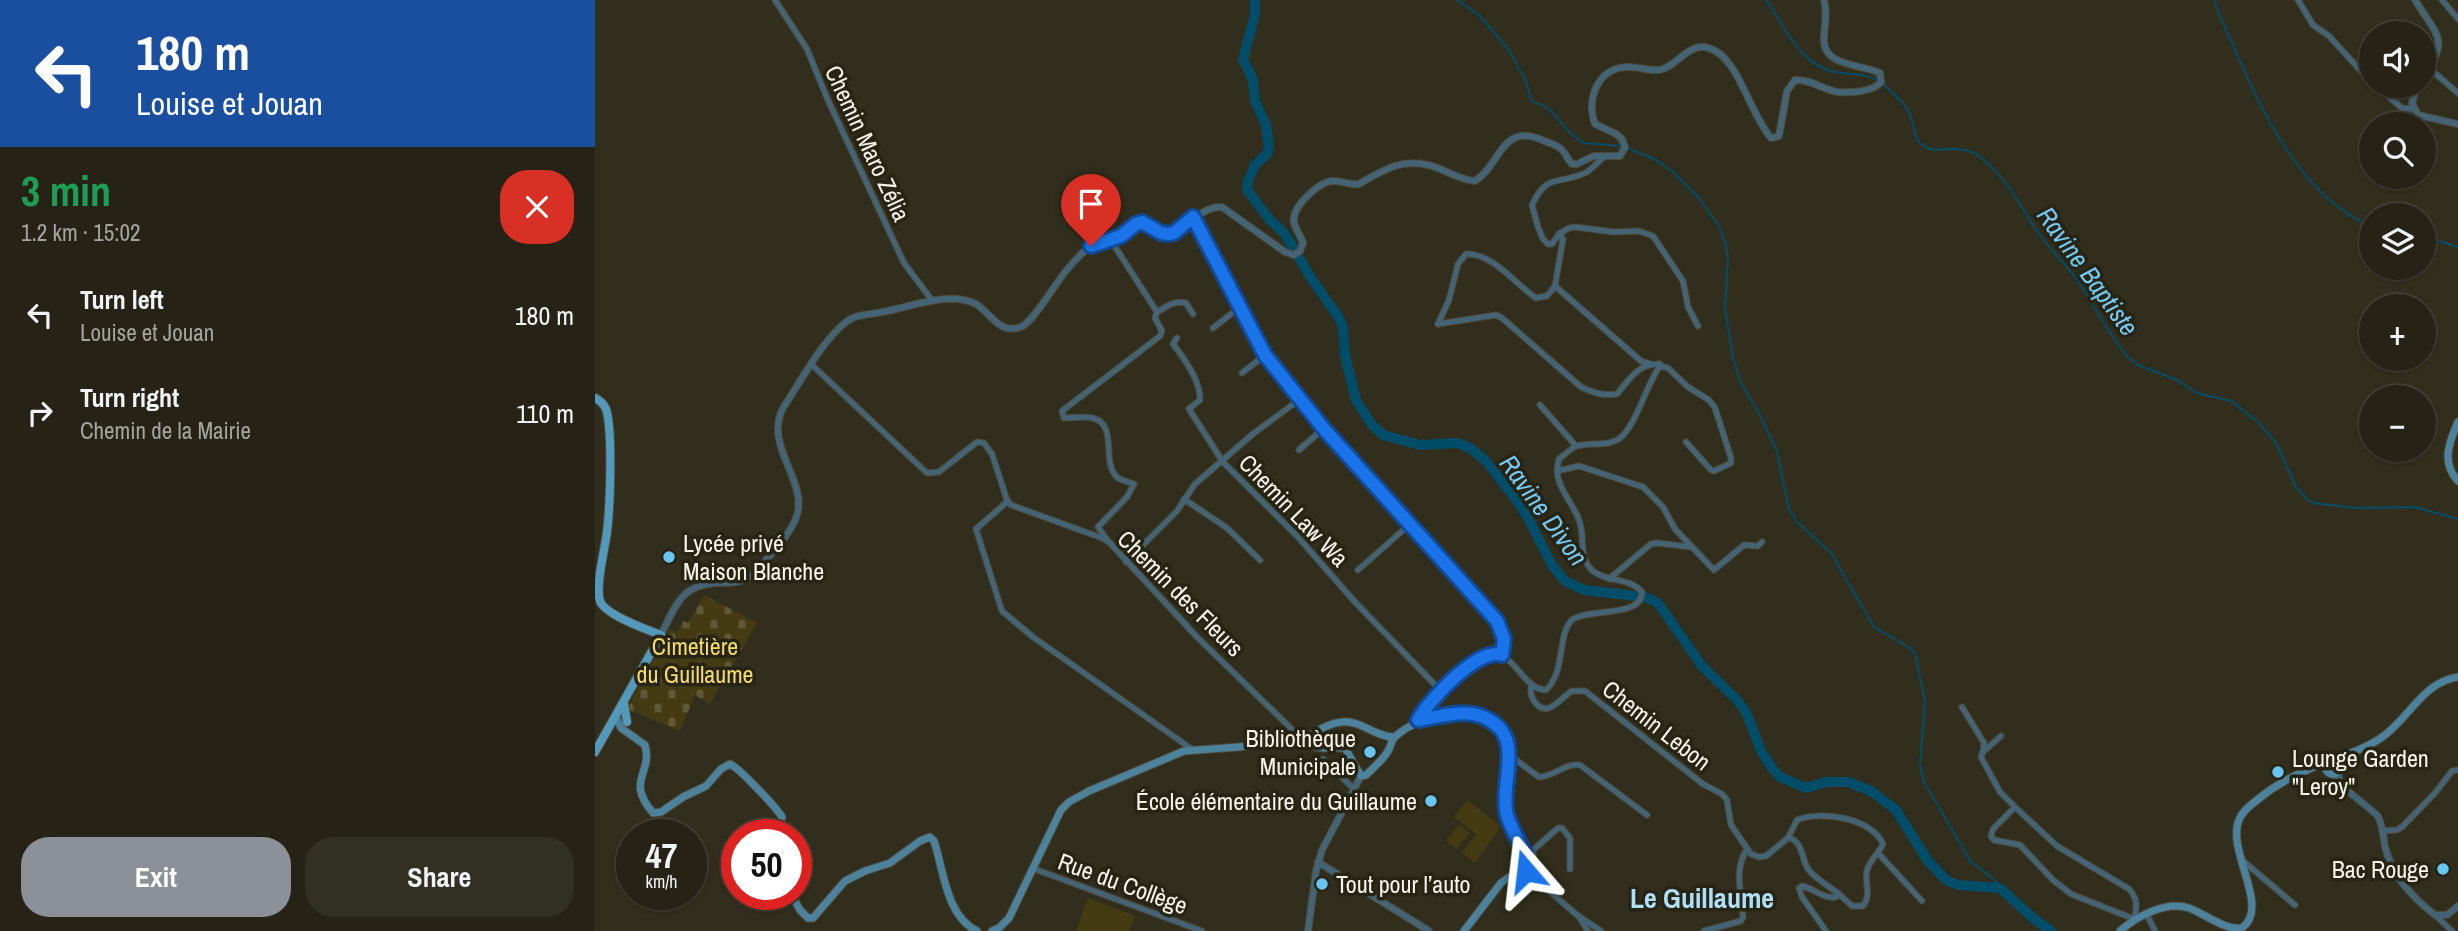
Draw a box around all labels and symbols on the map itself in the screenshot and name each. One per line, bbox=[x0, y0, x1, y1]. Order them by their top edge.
street label: Chemin Maro Zélia bbox=[818, 60, 918, 226]
pin bbox=[1061, 174, 1121, 246]
water label: Ravine Baptiste bbox=[2029, 199, 2147, 343]
street label: Chemin Law Wa bbox=[1232, 447, 1356, 573]
water label: Ravine Divon bbox=[1492, 447, 1596, 573]
street label: Chemin des Fleurs bbox=[1111, 523, 1251, 663]
place label: Lycée privé Maison Blanche bbox=[683, 527, 824, 587]
marker: Lycée privé Maison Blanche bbox=[661, 549, 677, 565]
park label: Cimetière du Guillaume bbox=[636, 630, 754, 690]
street label: Chemin Lebon bbox=[1596, 673, 1718, 777]
place label: Bibliothèque Municipale bbox=[1245, 722, 1356, 782]
place label: Lounge Garden "Leroy" bbox=[2292, 742, 2429, 802]
marker: Bibliothèque Municipale bbox=[1362, 744, 1378, 760]
marker: Lounge Garden "Leroy" bbox=[2270, 764, 2286, 780]
place label: École élémentaire du Guillaume bbox=[1136, 785, 1417, 817]
marker: École élémentaire du Guillaume bbox=[1423, 793, 1439, 809]
speed limit sign: 50 bbox=[721, 819, 812, 910]
position arrow bbox=[1489, 834, 1563, 908]
street label: Rue du Collège bbox=[1054, 845, 1192, 921]
place label: Bac Rouge bbox=[2332, 853, 2429, 885]
marker: Bac Rouge bbox=[2435, 861, 2451, 877]
place label: Tout pour l’auto bbox=[1336, 868, 1471, 900]
marker: Tout pour l’auto bbox=[1314, 876, 1330, 892]
district label: Le Guillaume bbox=[1630, 879, 1774, 917]

